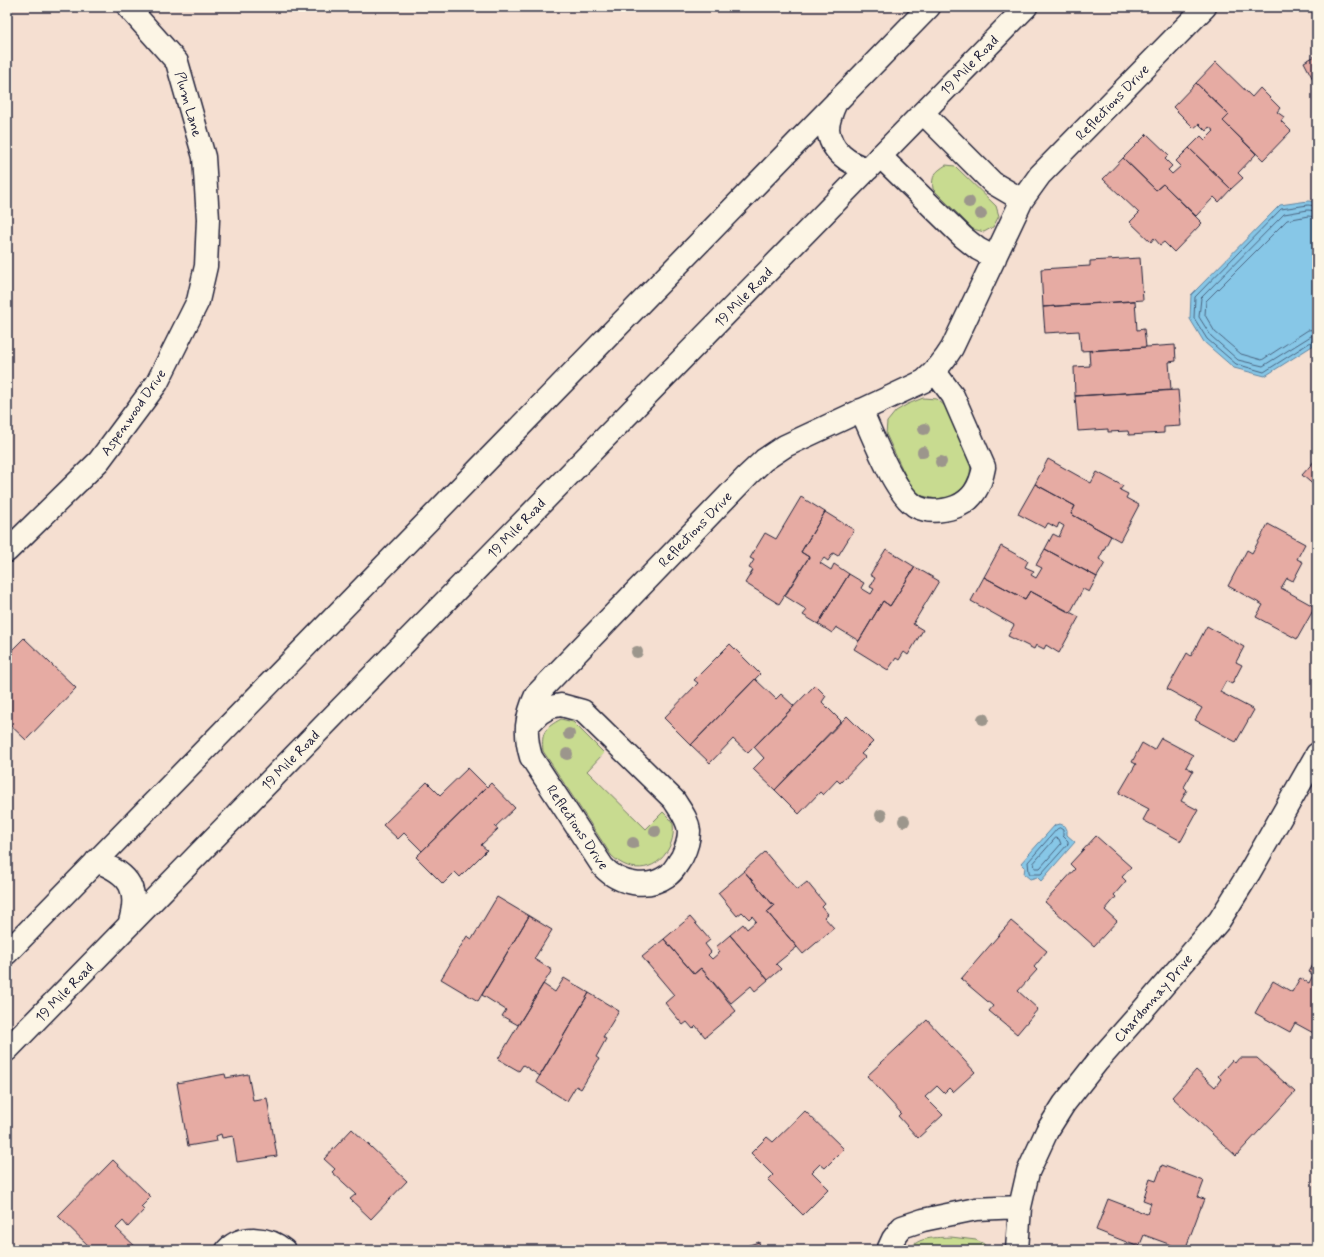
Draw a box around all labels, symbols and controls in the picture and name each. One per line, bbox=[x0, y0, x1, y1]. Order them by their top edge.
street label: 19 Mile Road bbox=[937, 32, 1003, 99]
street label: Reflections Drive bbox=[1072, 61, 1153, 144]
street label: Plum Lane bbox=[170, 70, 206, 139]
street label: 19 Mile Road bbox=[711, 264, 777, 331]
street label: Aspenwood Drive bbox=[97, 366, 171, 460]
street label: Reflections Drive bbox=[655, 488, 736, 571]
street label: 19 Mile Road bbox=[484, 495, 550, 562]
street label: 19 Mile Road bbox=[258, 727, 324, 794]
street label: Reflections Drive bbox=[542, 782, 612, 873]
street label: Chardonnay Drive bbox=[1110, 951, 1197, 1047]
street label: 19 Mile Road bbox=[32, 959, 98, 1026]

